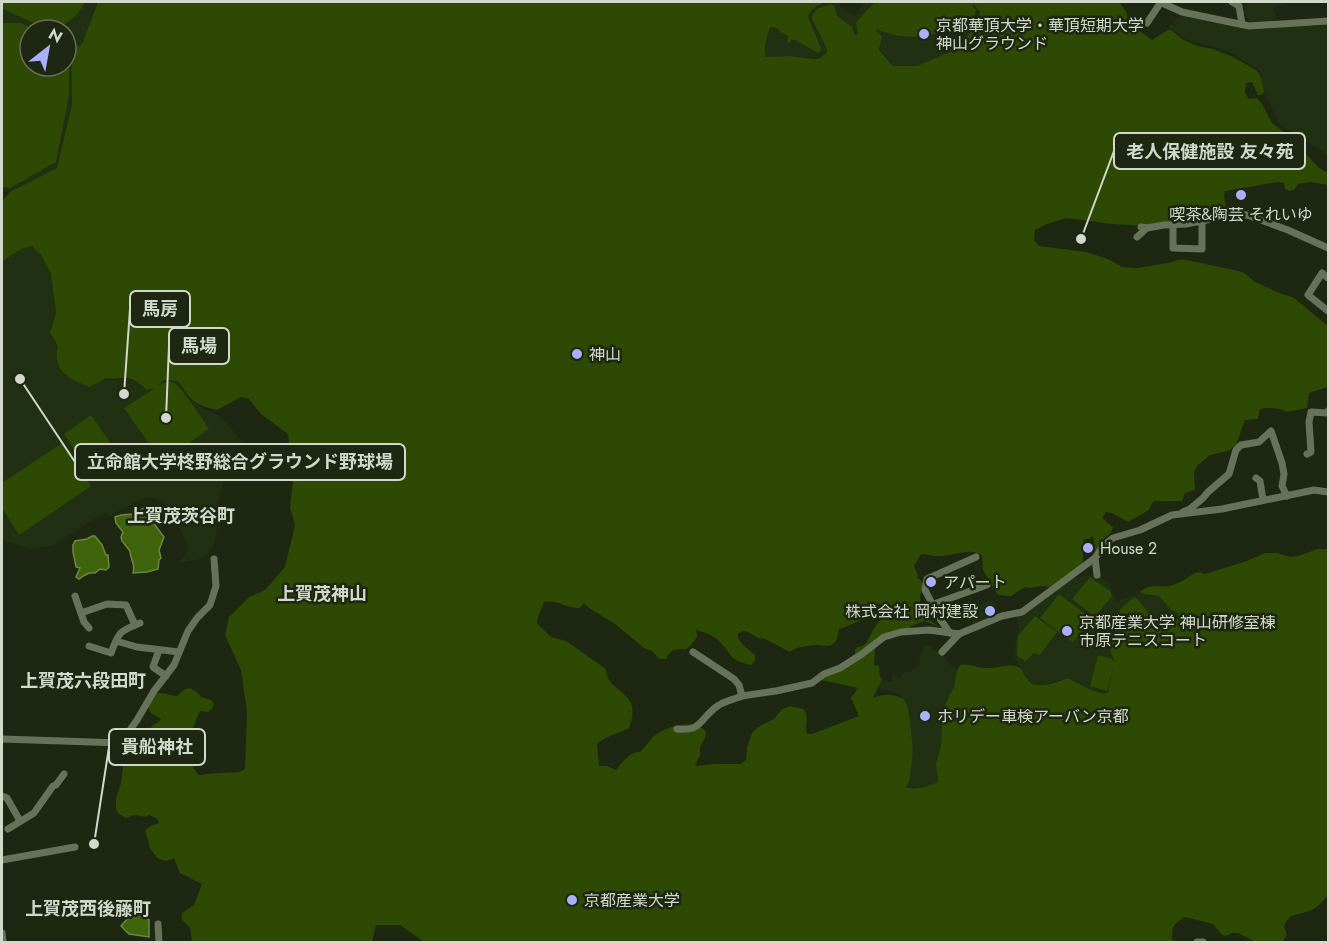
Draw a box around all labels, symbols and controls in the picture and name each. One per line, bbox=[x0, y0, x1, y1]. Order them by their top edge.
place label: 京都華頂大学・華頂短期大学 神山グラウンド bbox=[936, 14, 1144, 55]
north arrow bbox=[18, 18, 78, 78]
text: N bbox=[44, 22, 67, 49]
marker: 京都華頂大学・華頂短期大学 神山グラウンド bbox=[917, 27, 931, 41]
callout: 老人保健施設 友々苑 bbox=[1114, 133, 1305, 169]
text: 老人保健施設 友々苑 bbox=[1126, 139, 1294, 165]
marker: 喫茶&陶芸 それいゆ bbox=[1234, 188, 1248, 202]
place label: 喫茶&陶芸 それいゆ bbox=[1169, 203, 1313, 226]
callout: 馬房 bbox=[130, 291, 190, 327]
text: 馬房 bbox=[142, 296, 178, 322]
callout: 馬場 bbox=[169, 328, 229, 364]
text: 馬場 bbox=[181, 333, 217, 359]
place label: 神山 bbox=[589, 343, 621, 366]
marker: 神山 bbox=[570, 347, 584, 361]
callout: 立命館大学柊野総合グラウンド野球場 bbox=[75, 444, 405, 480]
text: 立命館大学柊野総合グラウンド野球場 bbox=[87, 449, 393, 475]
district label: 上賀茂茨谷町 bbox=[127, 503, 235, 529]
place label: House 2 bbox=[1100, 537, 1157, 560]
marker: House 2 bbox=[1081, 541, 1095, 555]
place label: アパート bbox=[943, 571, 1007, 594]
marker: アパート bbox=[924, 575, 938, 589]
district label: 上賀茂神山 bbox=[277, 581, 367, 607]
place label: 株式会社 岡村建設 bbox=[845, 600, 978, 623]
marker: 株式会社 岡村建設 bbox=[983, 604, 997, 618]
place label: 京都産業大学 神山研修室棟 市原テニスコート bbox=[1079, 611, 1276, 652]
marker: 京都産業大学 神山研修室棟 市原テニスコート bbox=[1060, 624, 1074, 638]
district label: 上賀茂六段田町 bbox=[20, 668, 146, 694]
place label: ホリデー車検アーバン京都 bbox=[937, 705, 1129, 728]
marker: ホリデー車検アーバン京都 bbox=[918, 709, 932, 723]
callout: 貴船神社 bbox=[109, 729, 205, 765]
text: 貴船神社 bbox=[121, 734, 193, 760]
place label: 京都産業大学 bbox=[584, 889, 680, 912]
marker: 京都産業大学 bbox=[565, 893, 579, 907]
district label: 上賀茂西後藤町 bbox=[25, 896, 151, 922]

